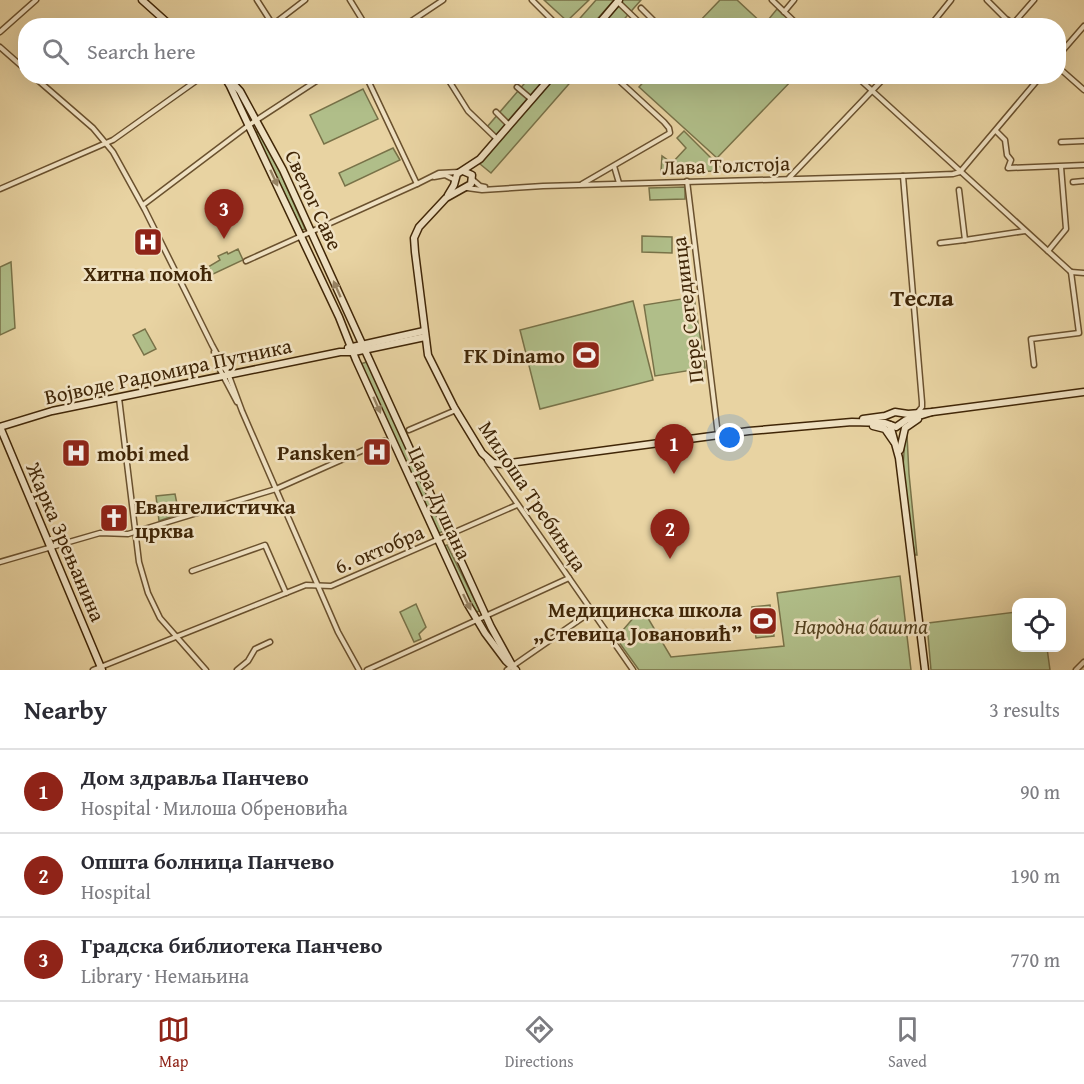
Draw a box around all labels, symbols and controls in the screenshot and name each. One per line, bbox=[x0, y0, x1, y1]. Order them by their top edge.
search box bbox=[18, 18, 1066, 84]
icon: search bbox=[39, 35, 72, 68]
text: Search here bbox=[87, 35, 196, 67]
street label: Светог Саве bbox=[277, 145, 351, 255]
street label: Лава Толстоја bbox=[661, 147, 791, 183]
one-way arrow bbox=[269, 170, 278, 187]
pin: 3 bbox=[204, 190, 244, 239]
hospital icon: Хитна помоћ bbox=[132, 226, 164, 258]
street label: Пере Сегединца bbox=[663, 235, 711, 385]
place label: Хитна помоћ bbox=[83, 258, 213, 289]
one-way arrow bbox=[332, 279, 342, 297]
district label: Тесла bbox=[890, 280, 954, 315]
street label: Војводе Радомира Путника bbox=[42, 330, 294, 412]
sports icon: FK Dinamo bbox=[570, 339, 602, 371]
place label: FK Dinamo bbox=[464, 340, 565, 371]
one-way arrow bbox=[372, 397, 382, 415]
street label: Милоша Требињца bbox=[471, 414, 595, 578]
your location bbox=[715, 423, 744, 452]
pin: 1 bbox=[654, 424, 694, 474]
hospital icon: Pansken bbox=[361, 436, 393, 468]
hospital icon: mobi med bbox=[60, 437, 92, 469]
place label: Pansken bbox=[277, 437, 357, 468]
place label: mobi med bbox=[97, 438, 189, 469]
street label: Цара Душана bbox=[400, 441, 480, 565]
street label: Жарка Зрењанина bbox=[18, 457, 114, 626]
place label: Евангелистичка црква bbox=[135, 491, 296, 546]
church icon: Евангелистичка црква bbox=[98, 502, 130, 534]
pin: 2 bbox=[650, 510, 690, 559]
street label: 6. октобра bbox=[329, 516, 429, 582]
one-way arrow bbox=[462, 593, 471, 610]
place label: Медицинска школа „Стевица Јовановић” bbox=[533, 594, 742, 649]
map controls bbox=[1012, 598, 1066, 652]
button: locate bbox=[1012, 598, 1066, 652]
sports icon: Медицинска школа „Стевица Јовановић” bbox=[747, 605, 779, 637]
park label: Народна башта bbox=[794, 611, 928, 642]
text: Nearby bbox=[24, 690, 107, 729]
text: 3 results bbox=[989, 695, 1060, 724]
text: Дом здравља Панчево bbox=[81, 761, 309, 793]
text: 1 bbox=[38, 777, 49, 806]
text: 90 m bbox=[1020, 777, 1060, 806]
text: Hospital · Милоша Обреновића bbox=[81, 793, 348, 822]
text: Општа болница Панчево bbox=[81, 845, 334, 877]
text: 2 bbox=[38, 861, 49, 890]
text: 190 m bbox=[1010, 861, 1060, 890]
text: Hospital bbox=[81, 877, 151, 906]
text: Градска библиотека Панчево bbox=[81, 929, 383, 961]
text: 3 bbox=[38, 945, 49, 974]
text: 770 m bbox=[1010, 945, 1060, 974]
text: Library · Немањина bbox=[81, 961, 249, 990]
tab: Map bbox=[157, 1013, 190, 1073]
tab: Directions bbox=[505, 1013, 574, 1073]
tab: Saved bbox=[888, 1013, 927, 1073]

